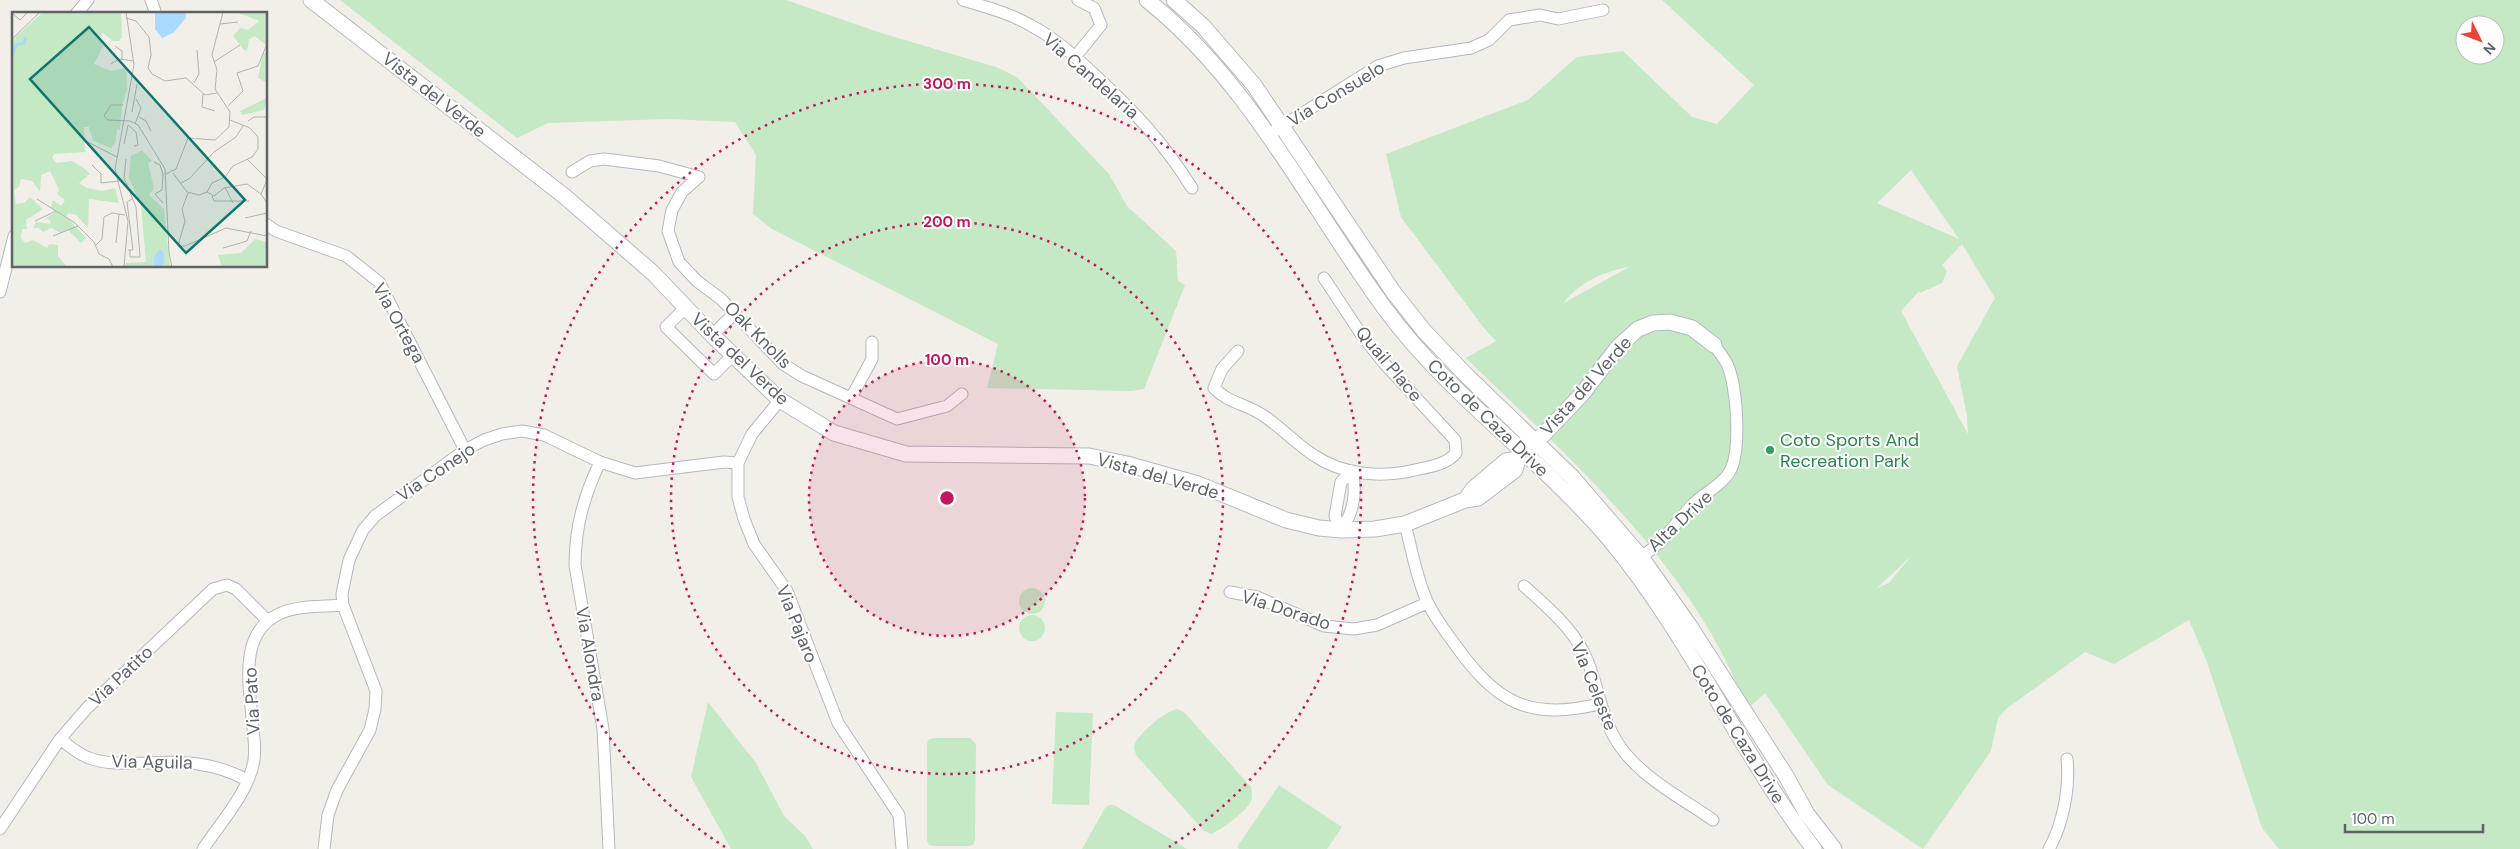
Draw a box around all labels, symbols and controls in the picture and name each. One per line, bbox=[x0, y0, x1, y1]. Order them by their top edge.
inset map bbox=[12, 12, 268, 268]
north arrow bbox=[2455, 15, 2505, 65]
street label: Via Candelaria bbox=[1038, 28, 1144, 124]
text: N bbox=[2480, 39, 2500, 59]
street label: Vista del Verde bbox=[377, 47, 491, 143]
street label: Via Consuelo bbox=[1283, 56, 1389, 132]
text: 300 m bbox=[923, 74, 971, 94]
text: 200 m bbox=[923, 212, 971, 232]
street label: Via Ortega bbox=[367, 279, 431, 367]
street label: Oak Knolls bbox=[719, 296, 797, 374]
street label: Vista del Verde bbox=[686, 307, 794, 411]
street label: Quail Place bbox=[1350, 321, 1428, 407]
street label: Vista del Verde bbox=[1535, 331, 1637, 441]
text: 100 m bbox=[925, 350, 969, 370]
street label: Coto de Caza Drive bbox=[1422, 354, 1554, 482]
place label: Coto Sports And Recreation Park bbox=[1780, 428, 1919, 473]
street label: Via Conejo bbox=[392, 437, 480, 507]
marker: Coto Sports And Recreation Park bbox=[1764, 444, 1776, 456]
street label: Vista del Verde bbox=[1094, 447, 1222, 505]
street label: Alta Drive bbox=[1642, 485, 1718, 557]
centre of rings bbox=[938, 489, 956, 507]
street label: Via Pajaro bbox=[771, 582, 823, 666]
street label: Via Dorado bbox=[1238, 584, 1334, 636]
street label: Via Alondra bbox=[570, 605, 610, 703]
street label: Via Celeste bbox=[1565, 638, 1623, 734]
street label: Via Patito bbox=[84, 640, 158, 712]
street label: Coto de Caza Drive bbox=[1685, 660, 1791, 808]
street label: Via Pato bbox=[238, 666, 266, 736]
street label: Via Aguila bbox=[111, 749, 193, 775]
scale bar bbox=[2345, 802, 2482, 834]
text: 100 m bbox=[2352, 809, 2395, 829]

